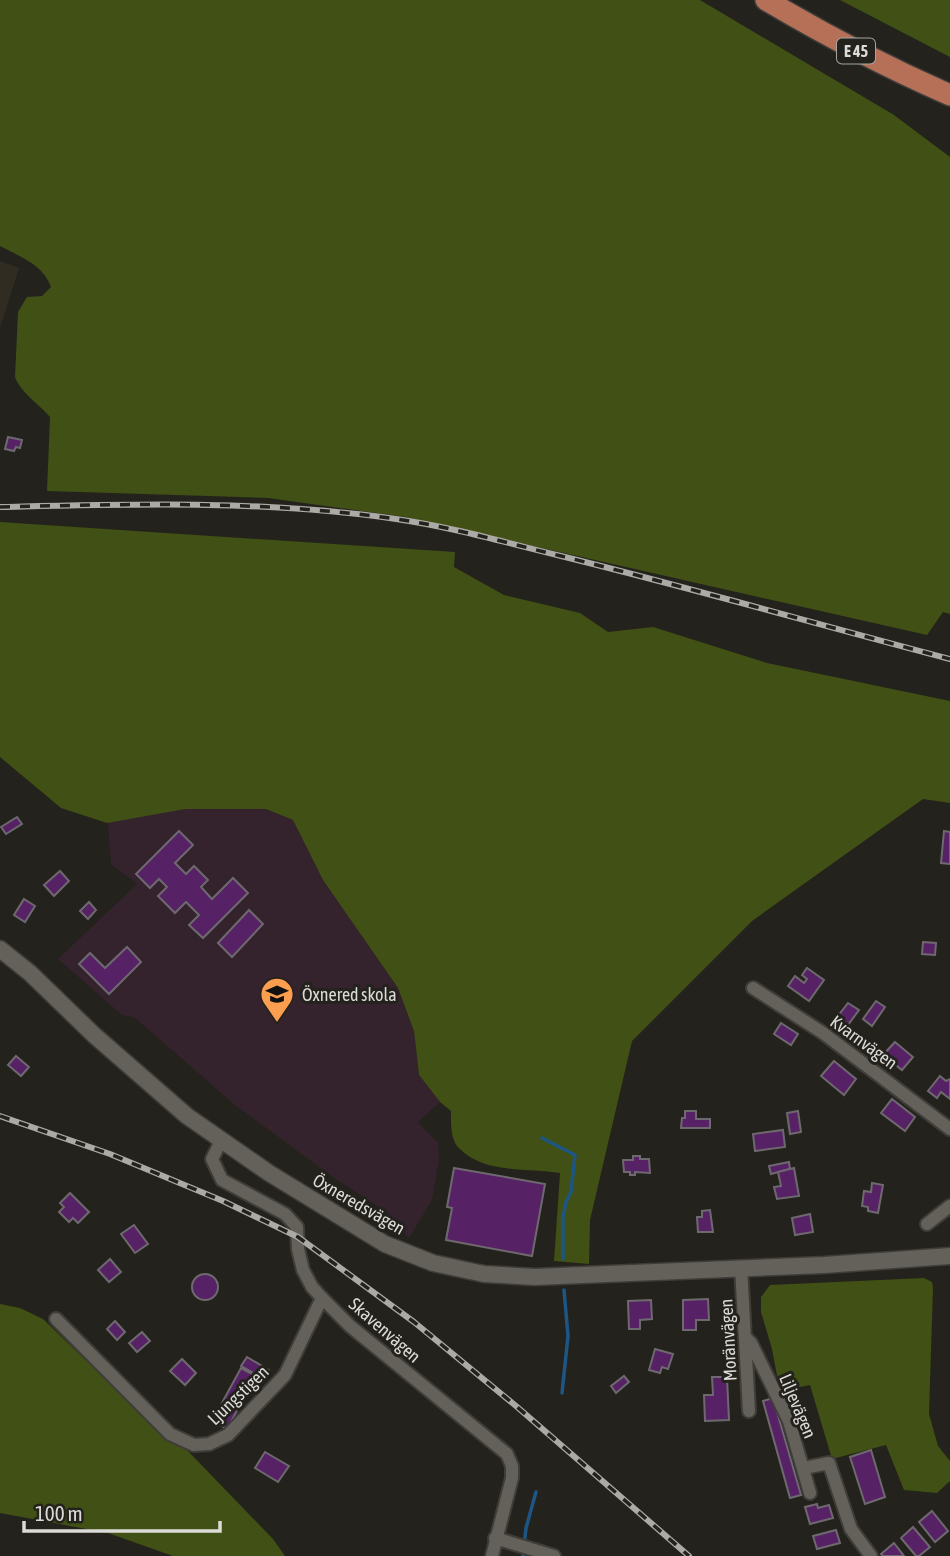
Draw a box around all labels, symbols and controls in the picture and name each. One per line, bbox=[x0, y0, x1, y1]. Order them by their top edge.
road number: E 45 bbox=[837, 38, 875, 64]
school or university icon: Öxnered skola bbox=[258, 975, 296, 1024]
place label: Öxnered skola bbox=[302, 984, 397, 1005]
street label: Kvarnvägen bbox=[826, 1011, 902, 1073]
street label: Öxneredsvägen bbox=[309, 1169, 409, 1239]
street label: Skavenvägen bbox=[345, 1293, 425, 1367]
street label: Moränvägen bbox=[715, 1298, 741, 1382]
street label: Ljungstigen bbox=[203, 1361, 273, 1429]
street label: Liljevägen bbox=[775, 1371, 821, 1441]
scale bar bbox=[24, 1490, 220, 1534]
text: 100 m bbox=[35, 1501, 83, 1525]

